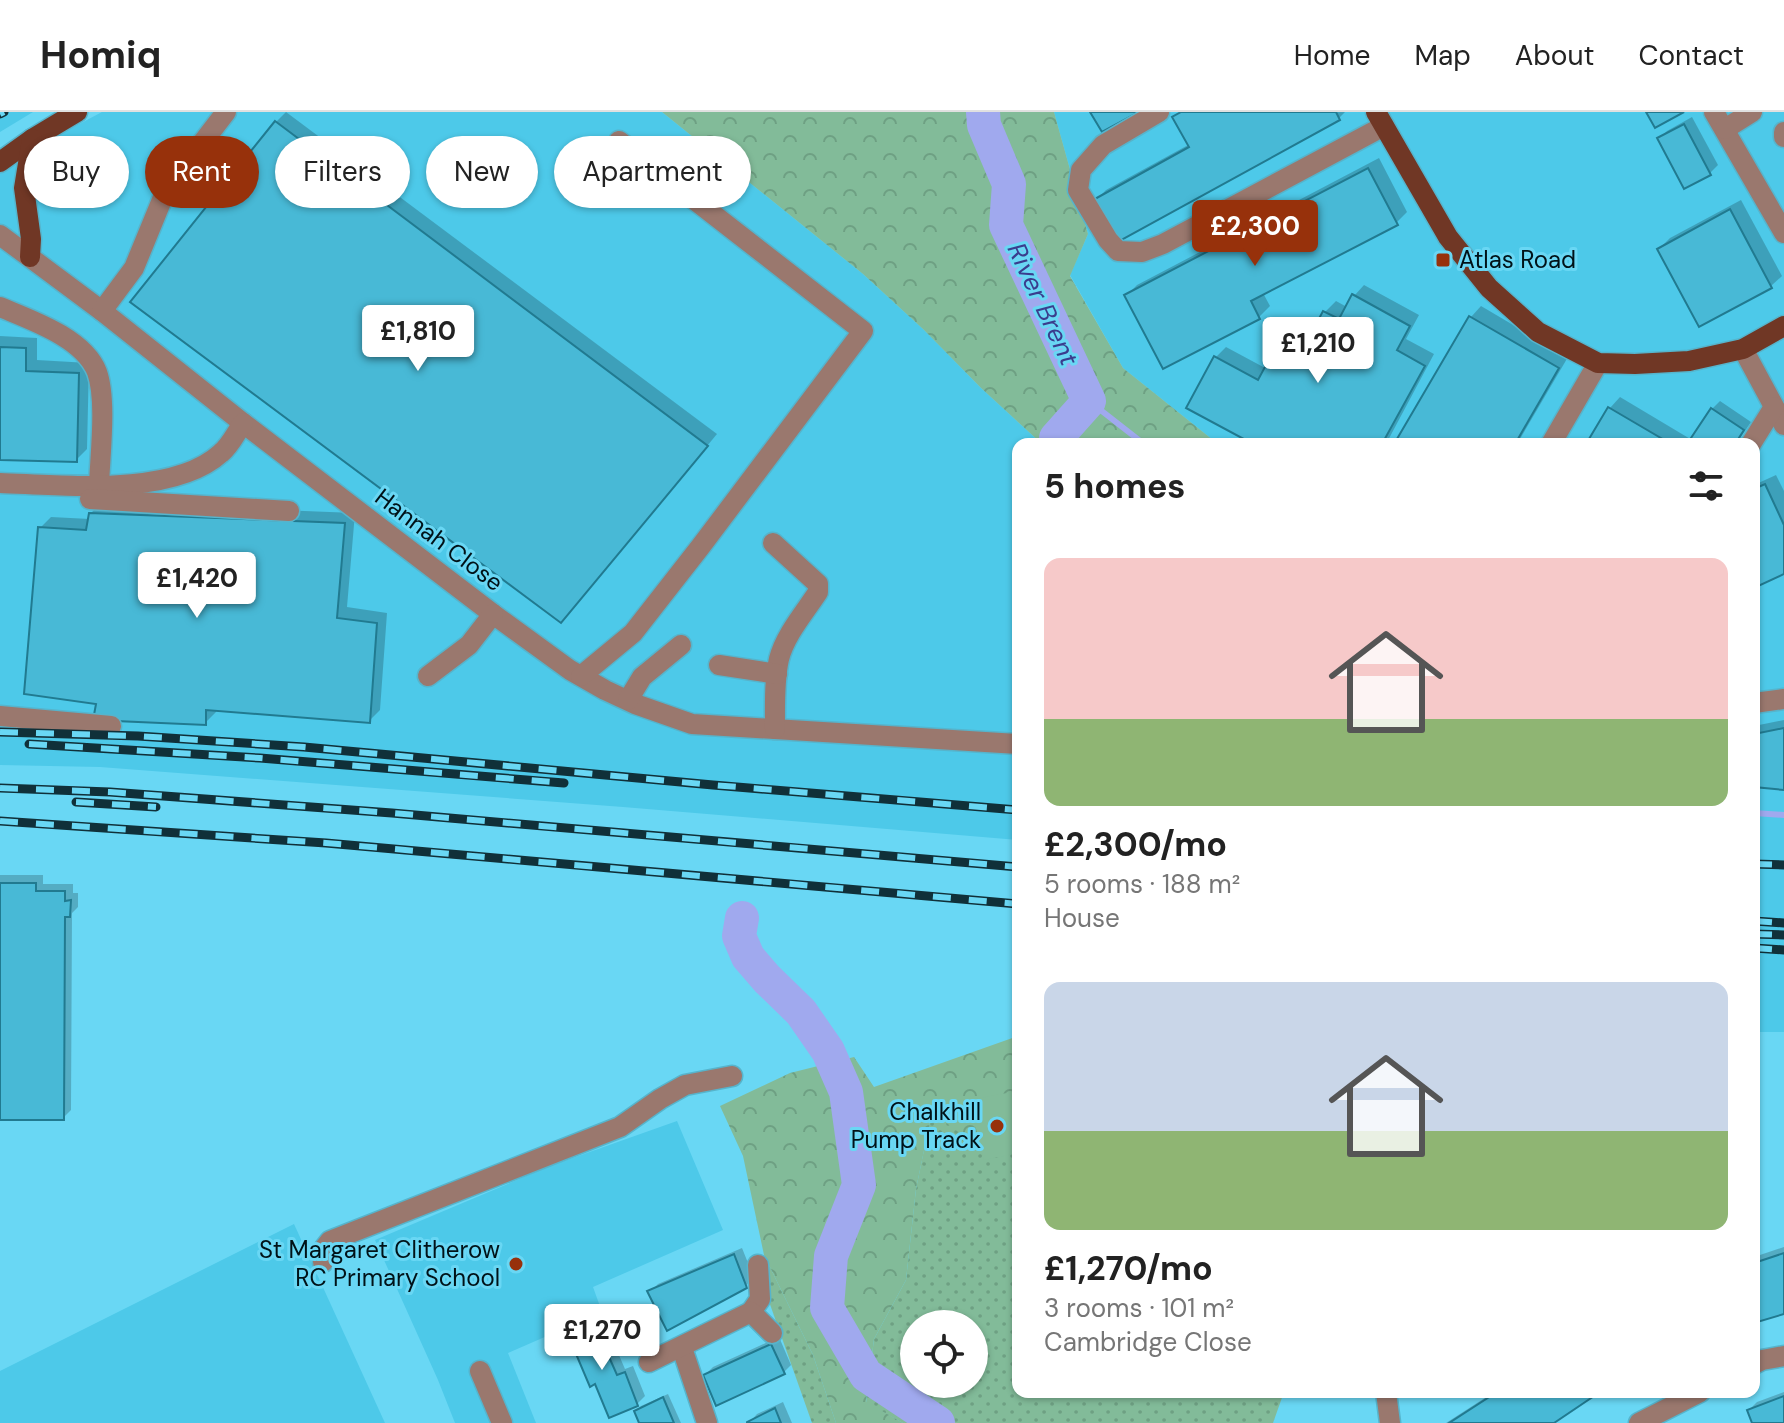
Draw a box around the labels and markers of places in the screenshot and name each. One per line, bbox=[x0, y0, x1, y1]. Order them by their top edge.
pin: £2,300 bbox=[1190, 200, 1320, 268]
place label: Atlas Road bbox=[1459, 244, 1576, 275]
marker: Atlas Road bbox=[1434, 251, 1452, 269]
pin: £1,810 bbox=[353, 305, 483, 373]
pin: £1,210 bbox=[1253, 317, 1383, 385]
pin: £1,420 bbox=[132, 552, 262, 620]
place label: Chalkhill Pump Track bbox=[851, 1096, 981, 1155]
marker: Chalkhill Pump Track bbox=[988, 1117, 1006, 1135]
place label: St Margaret Clitherow RC Primary School bbox=[259, 1234, 500, 1293]
marker: St Margaret Clitherow RC Primary School bbox=[507, 1255, 525, 1273]
pin: £1,270 bbox=[537, 1304, 667, 1372]

